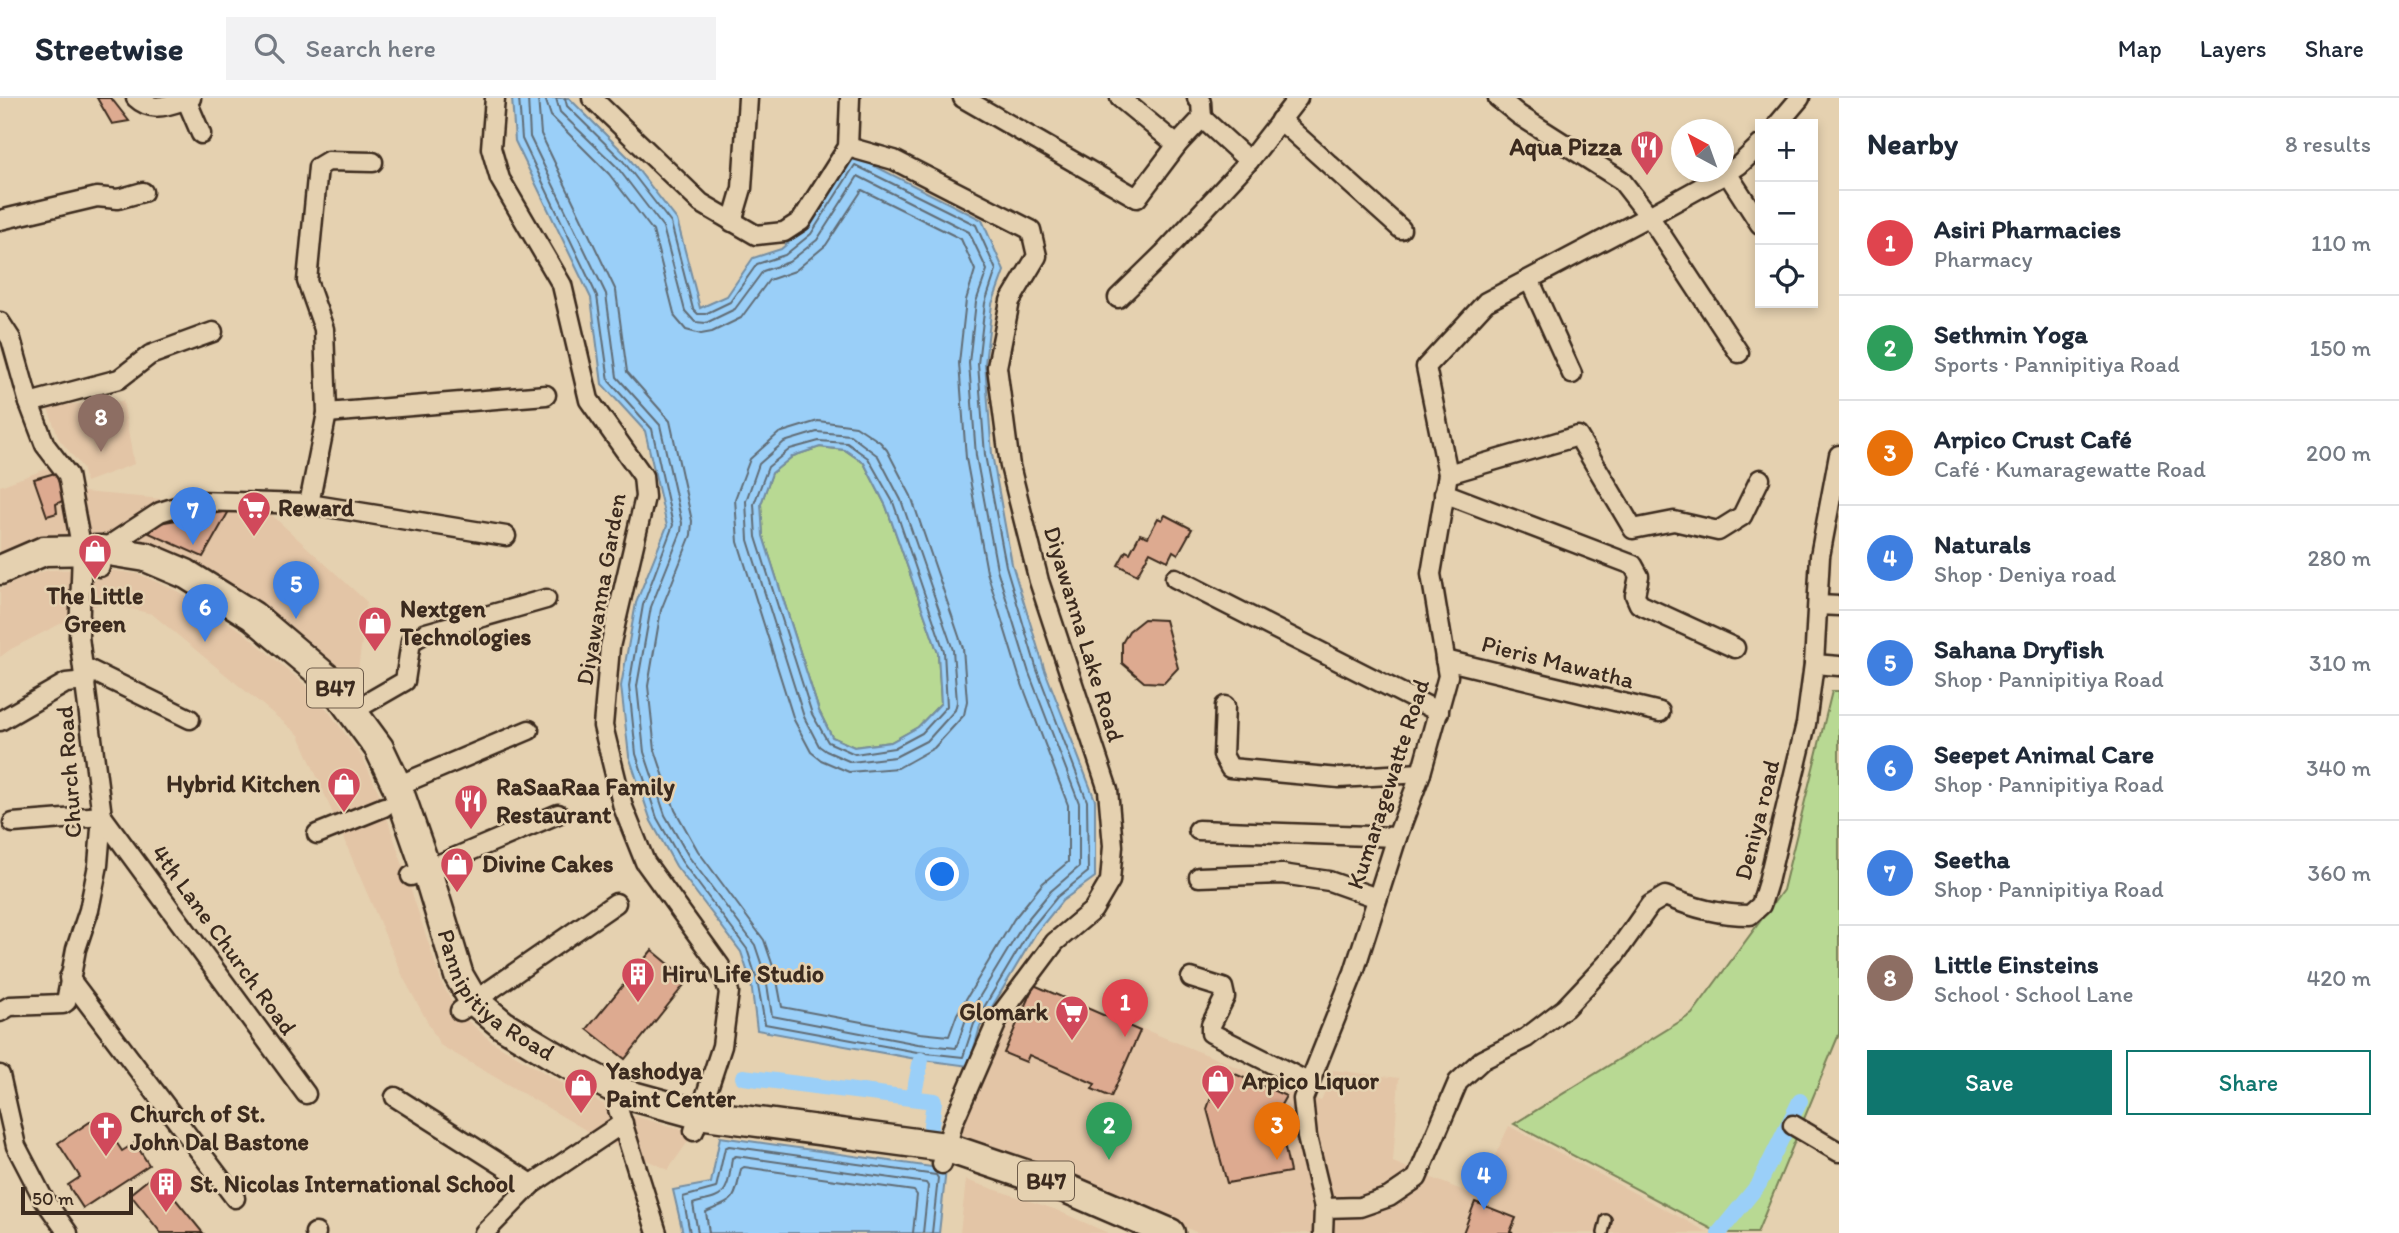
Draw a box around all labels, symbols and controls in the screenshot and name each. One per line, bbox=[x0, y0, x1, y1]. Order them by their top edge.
search box bbox=[226, 17, 716, 80]
text: Streetwise bbox=[35, 29, 184, 68]
icon: search bbox=[250, 29, 288, 67]
text: Search here bbox=[306, 32, 436, 64]
text: Map bbox=[2118, 34, 2162, 63]
text: Layers bbox=[2200, 34, 2267, 63]
text: Share bbox=[2305, 34, 2364, 63]
north arrow bbox=[1671, 119, 1734, 182]
map controls bbox=[1755, 119, 1818, 308]
button: + bbox=[1755, 119, 1818, 182]
text: Nearby bbox=[1867, 125, 1958, 162]
restaurant icon: Aqua Pizza bbox=[1628, 128, 1666, 177]
text: 8 results bbox=[2285, 130, 2371, 158]
place label: Aqua Pizza bbox=[1509, 132, 1622, 162]
button: − bbox=[1755, 182, 1818, 245]
text: Asiri Pharmacies bbox=[1934, 213, 2121, 245]
text: 1 bbox=[1885, 229, 1895, 257]
text: 110 m bbox=[2311, 229, 2371, 257]
button: locate bbox=[1755, 245, 1818, 308]
text: Pharmacy bbox=[1934, 245, 2032, 273]
text: Sethmin Yoga bbox=[1934, 318, 2088, 350]
text: 2 bbox=[1884, 334, 1896, 362]
text: 150 m bbox=[2310, 334, 2371, 362]
text: Sports · Pannipitiya Road bbox=[1934, 350, 2180, 378]
pin: 8 bbox=[78, 394, 124, 452]
text: Arpico Crust Café bbox=[1934, 423, 2132, 455]
text: 3 bbox=[1884, 439, 1896, 467]
text: 200 m bbox=[2306, 439, 2371, 467]
text: Café · Kumaragewatte Road bbox=[1934, 455, 2206, 483]
pin: 7 bbox=[170, 487, 216, 545]
supermarket icon: Reward bbox=[235, 489, 273, 538]
street label: Diyawanna Garden bbox=[569, 490, 632, 687]
place label: Reward bbox=[278, 493, 355, 522]
street label: Diyawanna Lake Road bbox=[1038, 522, 1131, 745]
text: Naturals bbox=[1934, 528, 2031, 560]
shop icon: The Little Green bbox=[76, 532, 114, 581]
text: 4 bbox=[1883, 544, 1897, 572]
text: 280 m bbox=[2308, 544, 2371, 572]
text: Shop · Deniya road bbox=[1934, 560, 2116, 588]
pin: 5 bbox=[273, 561, 319, 619]
place label: The Little Green bbox=[46, 581, 143, 638]
pin: 6 bbox=[182, 584, 228, 642]
place label: Nextgen Technologies bbox=[399, 594, 532, 652]
shop icon: Nextgen Technologies bbox=[356, 604, 394, 653]
street label: Pieris Mawatha bbox=[1479, 629, 1638, 695]
text: Sahana Dryfish bbox=[1934, 633, 2104, 665]
text: 5 bbox=[1884, 649, 1896, 677]
text: 310 m bbox=[2309, 649, 2371, 677]
text: Shop · Pannipitiya Road bbox=[1934, 665, 2164, 693]
road number: B47 bbox=[307, 668, 363, 708]
street label: Kumaragewatte Road bbox=[1340, 675, 1435, 893]
street label: Church Road bbox=[49, 705, 88, 839]
text: Seepet Animal Care bbox=[1934, 738, 2154, 770]
text: 6 bbox=[1884, 754, 1896, 782]
text: 340 m bbox=[2306, 754, 2371, 782]
street label: Deniya road bbox=[1728, 757, 1785, 883]
shop icon: Hybrid Kitchen bbox=[325, 765, 363, 814]
place label: Hybrid Kitchen bbox=[166, 769, 320, 799]
text: Shop · Pannipitiya Road bbox=[1934, 770, 2164, 798]
place label: RaSaaRaa Family Restaurant bbox=[496, 772, 675, 829]
restaurant icon: RaSaaRaa Family Restaurant bbox=[452, 782, 490, 831]
street label: 4th Lane Church Road bbox=[146, 839, 303, 1040]
text: Seetha bbox=[1934, 843, 2010, 875]
shop icon: Divine Cakes bbox=[438, 845, 476, 894]
place label: Divine Cakes bbox=[482, 849, 614, 878]
your location bbox=[925, 857, 959, 891]
text: 7 bbox=[1884, 859, 1896, 887]
text: 360 m bbox=[2308, 859, 2371, 887]
text: Shop · Pannipitiya Road bbox=[1934, 875, 2164, 903]
street label: Pannipitiya Road bbox=[432, 926, 560, 1067]
text: Little Einsteins bbox=[1934, 948, 2099, 980]
building icon: Hiru Life Studio bbox=[619, 955, 657, 1004]
place label: Hiru Life Studio bbox=[662, 959, 824, 988]
text: 8 bbox=[1884, 964, 1896, 992]
text: 420 m bbox=[2306, 964, 2371, 992]
pin: 1 bbox=[1102, 979, 1148, 1037]
text: School · School Lane bbox=[1934, 980, 2133, 1008]
supermarket icon: Glomark bbox=[1053, 993, 1091, 1042]
place label: Glomark bbox=[959, 997, 1049, 1026]
button: Save bbox=[1867, 1050, 2112, 1115]
button: Share bbox=[2126, 1050, 2371, 1115]
place label: Yashodya Paint Center bbox=[605, 1056, 737, 1113]
shop icon: Arpico Liquor bbox=[1199, 1062, 1237, 1111]
shop icon: Yashodya Paint Center bbox=[562, 1066, 600, 1115]
place label: Arpico Liquor bbox=[1241, 1066, 1380, 1096]
place label: Church of St. John Dal Bastone bbox=[129, 1099, 309, 1156]
pin: 2 bbox=[1086, 1102, 1132, 1160]
pin: 3 bbox=[1254, 1102, 1300, 1160]
church icon: Church of St. John Dal Bastone bbox=[87, 1109, 125, 1158]
pin: 4 bbox=[1461, 1152, 1507, 1210]
road number: B47 bbox=[1018, 1162, 1074, 1200]
building icon: St. Nicolas International School bbox=[147, 1165, 185, 1214]
place label: St. Nicolas International School bbox=[190, 1169, 515, 1198]
scale bar bbox=[21, 1184, 133, 1216]
text: 50 m bbox=[32, 1187, 74, 1210]

